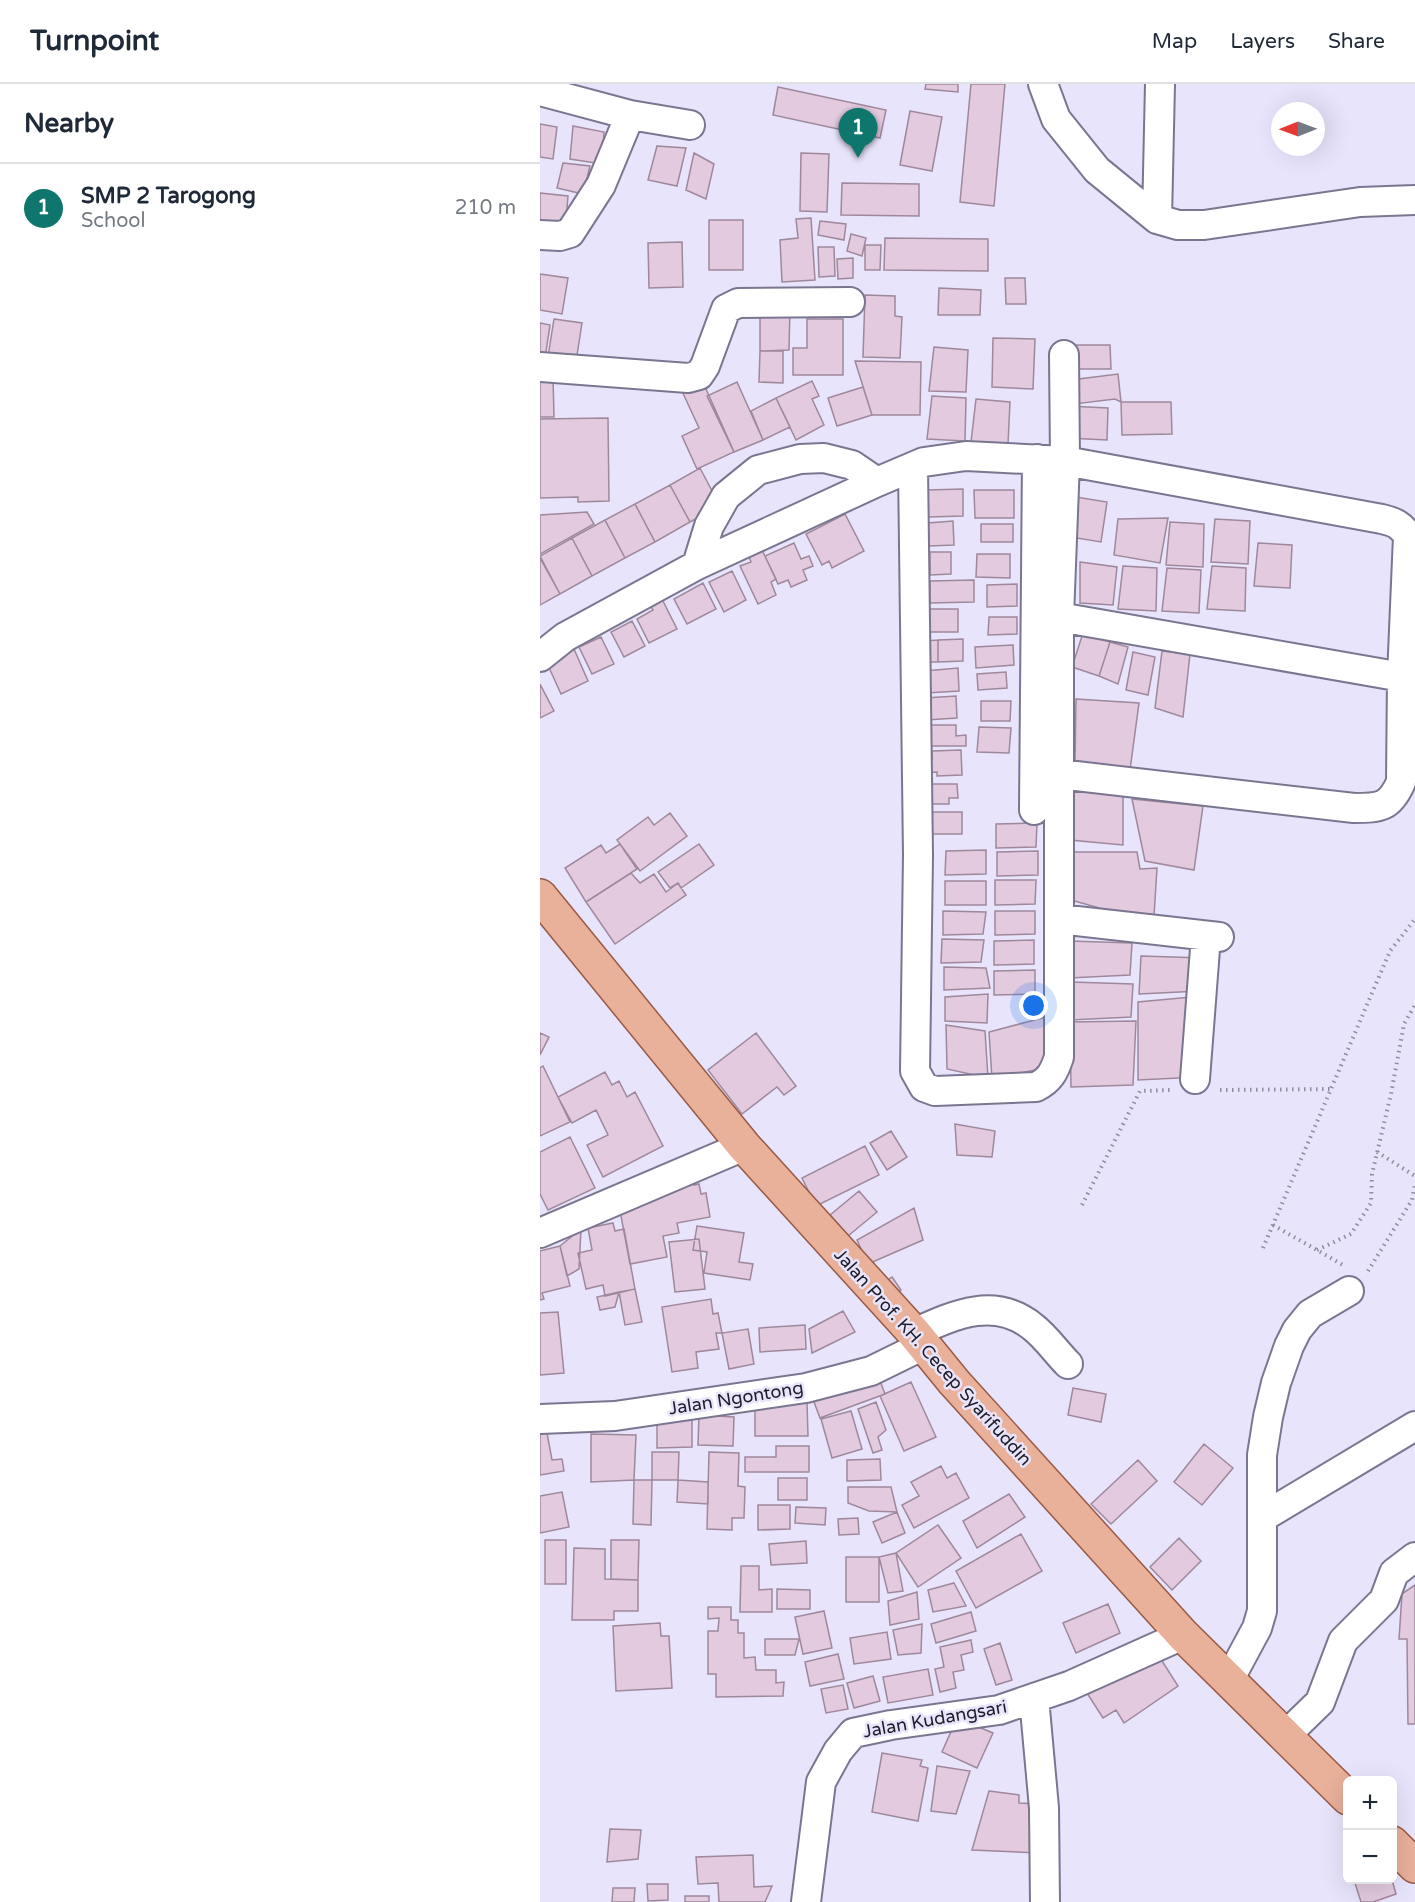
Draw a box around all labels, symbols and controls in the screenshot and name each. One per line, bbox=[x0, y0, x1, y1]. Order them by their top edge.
text: Turnpoint bbox=[30, 24, 159, 58]
text: Map bbox=[1152, 29, 1197, 54]
text: Layers bbox=[1230, 29, 1295, 54]
text: Share bbox=[1328, 29, 1385, 54]
north arrow bbox=[1271, 102, 1325, 156]
text: Nearby bbox=[24, 108, 114, 139]
pin: 1 bbox=[838, 109, 878, 158]
text: SMP 2 Tarogong bbox=[81, 183, 256, 209]
text: 1 bbox=[37, 196, 50, 220]
text: 210 m bbox=[455, 196, 516, 220]
text: School bbox=[81, 209, 145, 233]
your location bbox=[1019, 991, 1048, 1020]
street label: Jalan Prof. KH. Cecep Syarifuddin bbox=[830, 1244, 1036, 1470]
street label: Jalan Ngontong bbox=[667, 1376, 805, 1420]
street label: Jalan Kudangsari bbox=[861, 1696, 1009, 1742]
map controls bbox=[1343, 1776, 1397, 1884]
button: + bbox=[1343, 1776, 1397, 1830]
button: − bbox=[1343, 1830, 1397, 1884]

